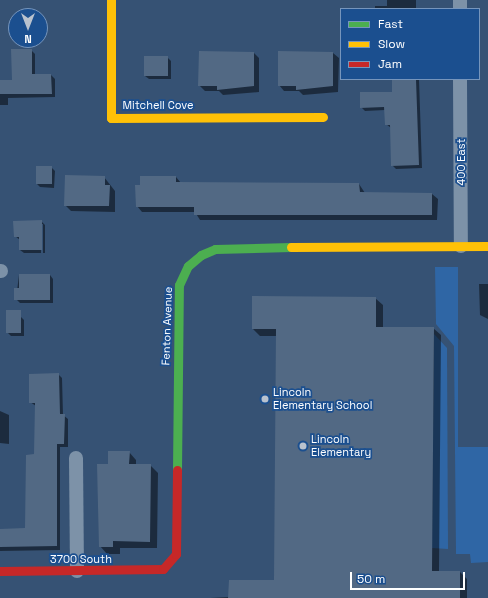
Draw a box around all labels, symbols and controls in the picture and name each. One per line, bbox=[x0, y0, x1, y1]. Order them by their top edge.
north arrow bbox=[8, 8, 48, 48]
legend bbox=[340, 8, 480, 80]
text: Fast bbox=[378, 16, 403, 32]
text: N bbox=[24, 32, 32, 46]
text: Slow bbox=[378, 36, 405, 52]
text: Jam bbox=[378, 56, 402, 72]
street label: Mitchell Cove bbox=[123, 98, 193, 112]
street label: 400 East bbox=[454, 138, 468, 186]
street label: Fenton Avenue bbox=[159, 286, 175, 366]
place label: Lincoln Elementary School bbox=[273, 386, 372, 412]
marker: Lincoln Elementary School bbox=[260, 394, 270, 404]
place label: Lincoln Elementary bbox=[311, 433, 371, 459]
marker: Lincoln Elementary bbox=[298, 441, 308, 451]
street label: 3700 South bbox=[50, 552, 112, 566]
scale bar bbox=[352, 564, 467, 590]
text: 50 m bbox=[357, 571, 385, 587]

